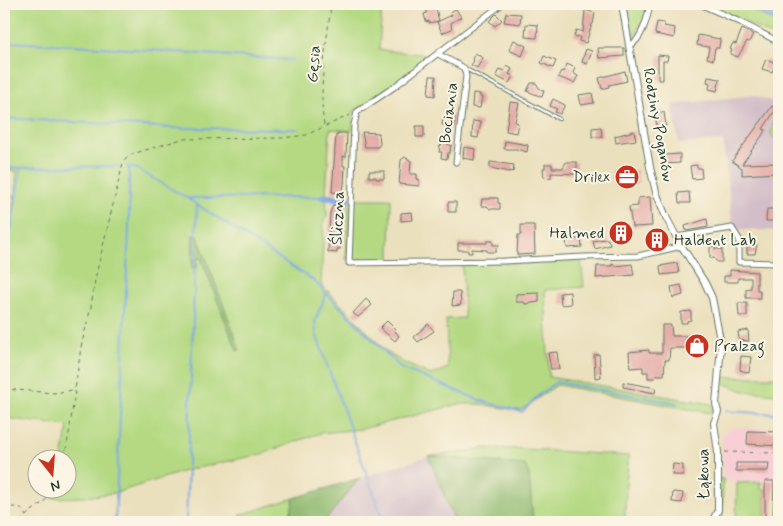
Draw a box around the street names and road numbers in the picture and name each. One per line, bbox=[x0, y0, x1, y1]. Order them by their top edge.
street label: Gęsia bbox=[302, 44, 326, 83]
street label: Rodziny Poganów bbox=[638, 66, 678, 184]
street label: Bociania bbox=[435, 81, 463, 145]
street label: Śliczna bbox=[327, 191, 349, 245]
street label: Łąkowa bbox=[693, 448, 715, 500]

